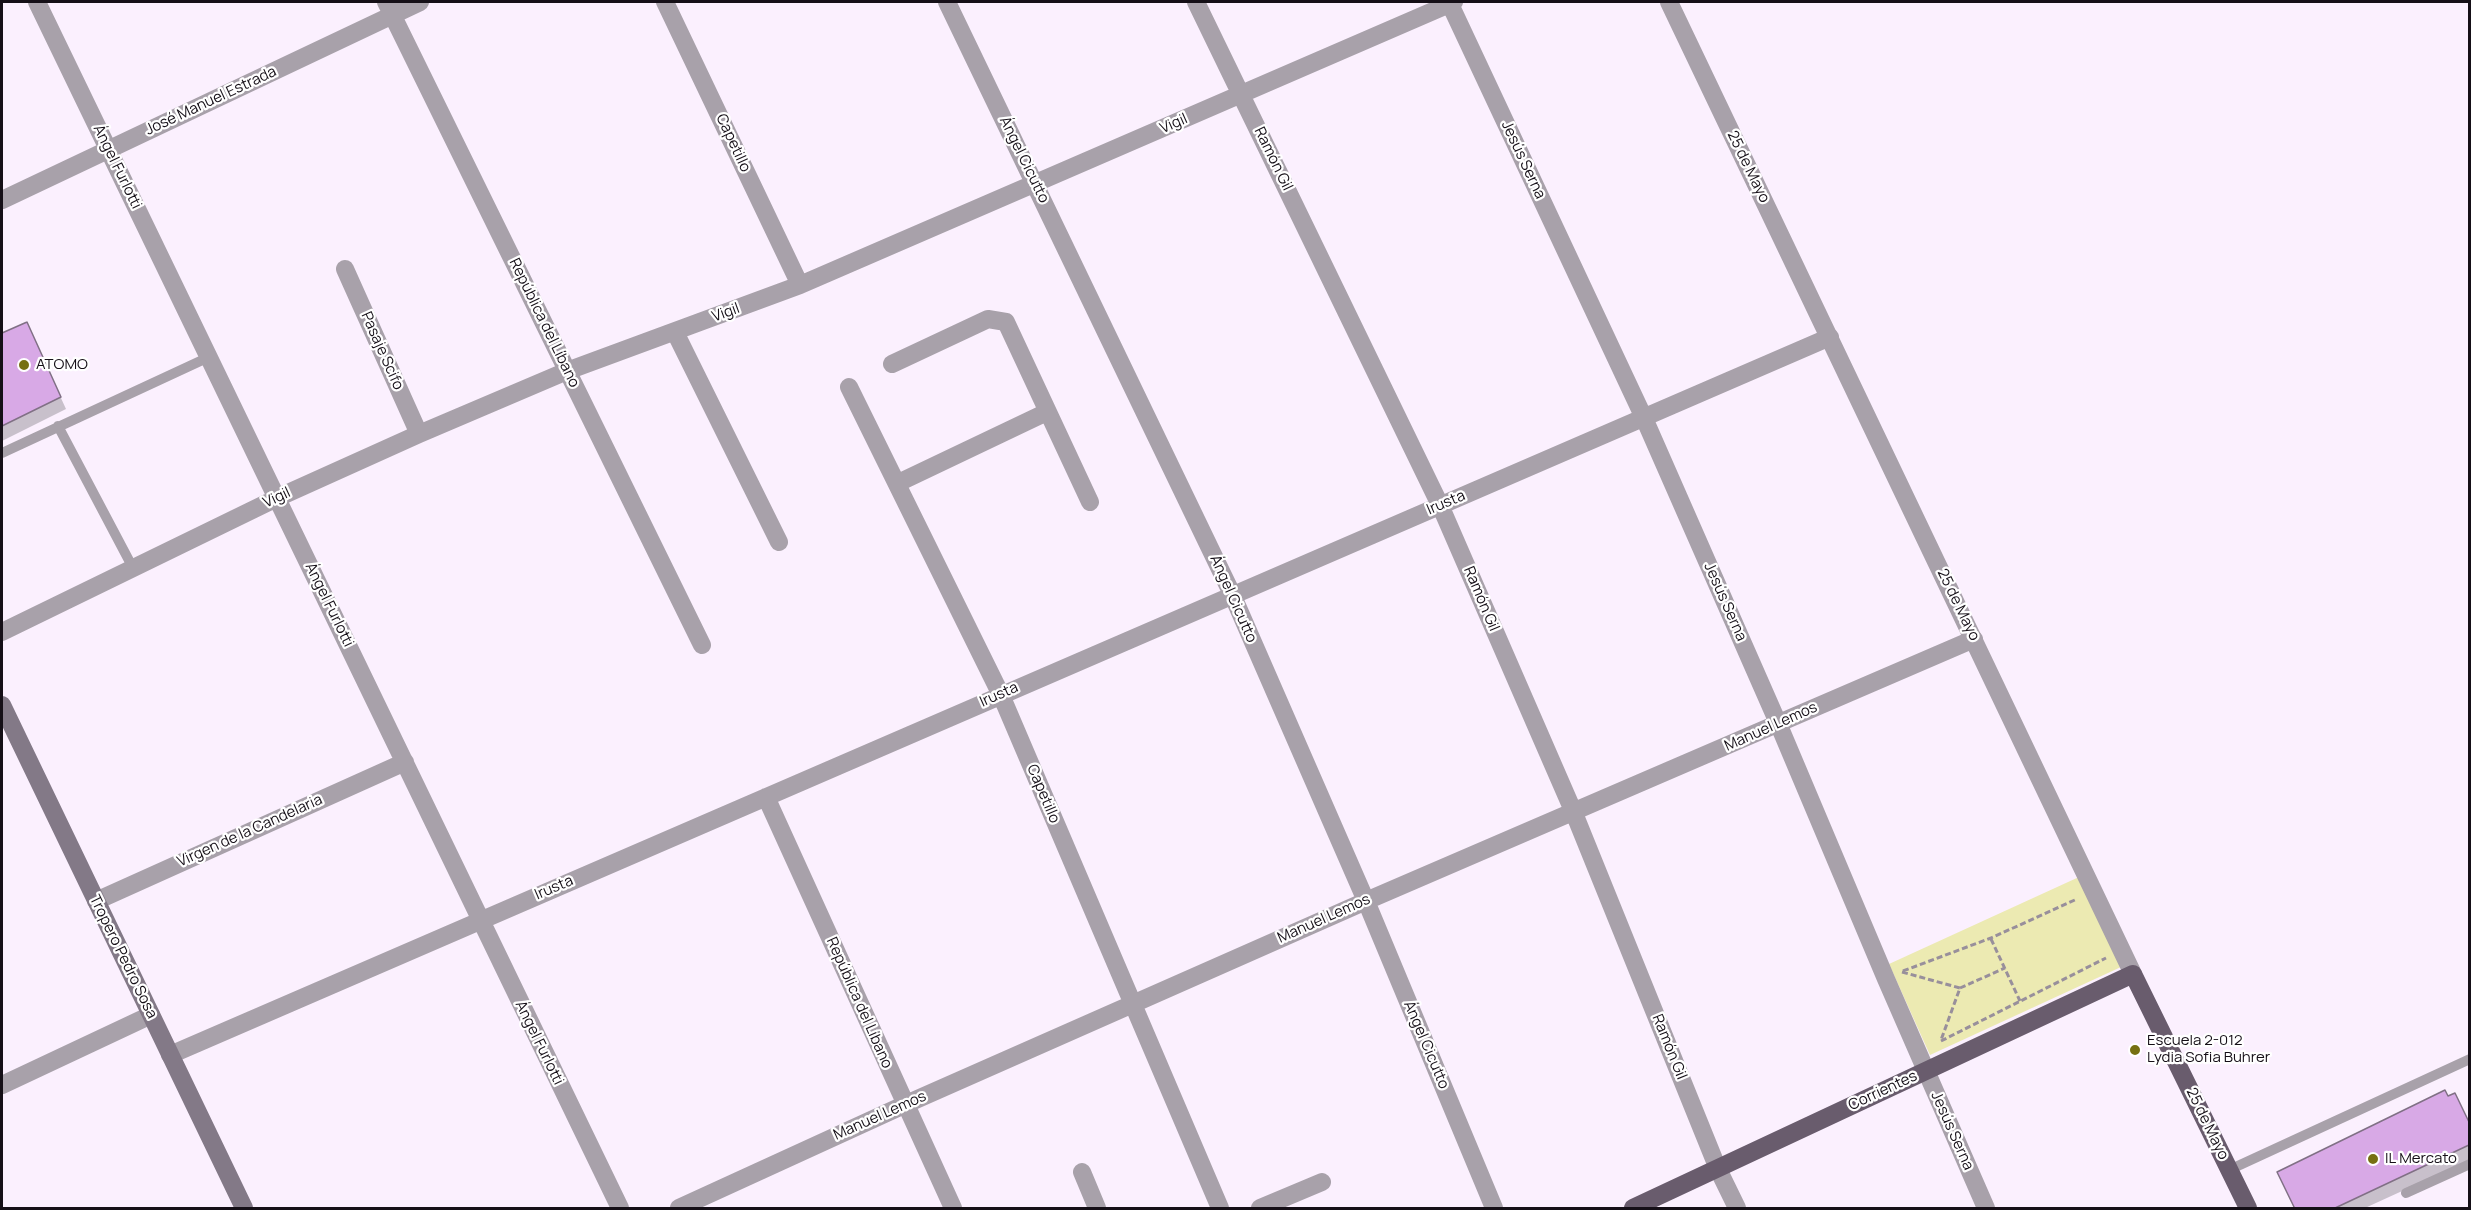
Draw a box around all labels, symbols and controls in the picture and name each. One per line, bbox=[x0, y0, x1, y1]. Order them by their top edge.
street label: José Manuel Estrada bbox=[143, 63, 279, 139]
street label: Vigil bbox=[1157, 110, 1191, 138]
street label: Capetillo bbox=[712, 111, 754, 175]
street label: Ángel Cicutto bbox=[995, 114, 1053, 206]
street label: Jesús Serna bbox=[1497, 118, 1549, 202]
street label: Ángel Furlotti bbox=[89, 122, 145, 212]
street label: Ramón Gil bbox=[1250, 124, 1296, 194]
street label: 25 de Mayo bbox=[1723, 128, 1773, 206]
street label: República del Líbano bbox=[505, 255, 583, 391]
street label: Vigil bbox=[710, 300, 742, 326]
street label: Pasaje Scifo bbox=[357, 309, 407, 393]
place label: ATOMO bbox=[36, 356, 88, 374]
marker: ATOMO bbox=[17, 358, 31, 372]
street label: Vigil bbox=[260, 484, 294, 512]
street label: Irusta bbox=[1424, 487, 1468, 519]
street label: Ángel Cicutto bbox=[1206, 552, 1260, 646]
street label: Ángel Furlotti bbox=[301, 560, 357, 650]
street label: Jesús Serna bbox=[1700, 560, 1750, 644]
street label: Ramón Gil bbox=[1459, 564, 1503, 634]
street label: 25 de Mayo bbox=[1933, 566, 1983, 644]
street label: Irusta bbox=[977, 679, 1021, 711]
street label: Manuel Lemos bbox=[1722, 699, 1820, 755]
street label: Capetillo bbox=[1023, 762, 1063, 826]
street label: Virgen de la Candelaria bbox=[175, 791, 325, 871]
street label: Irusta bbox=[532, 872, 576, 904]
street label: Manuel Lemos bbox=[1275, 891, 1373, 947]
street label: Tropero Pedro Sosa bbox=[85, 892, 161, 1022]
street label: República del Líbano bbox=[822, 935, 896, 1071]
street label: Ángel Furlotti bbox=[511, 998, 567, 1088]
street label: Ángel Cicutto bbox=[1399, 998, 1453, 1092]
street label: Ramón Gil bbox=[1648, 1012, 1690, 1082]
place label: Escuela 2-012 Lydia Sofia Buhrer bbox=[2147, 1032, 2270, 1067]
marker: Escuela 2-012 Lydia Sofia Buhrer bbox=[2128, 1043, 2142, 1057]
street label: Corrientes bbox=[1846, 1067, 1920, 1115]
street label: 25 de Mayo bbox=[2182, 1085, 2232, 1163]
street label: Manuel Lemos bbox=[831, 1088, 929, 1144]
street label: Jesús Serna bbox=[1927, 1089, 1977, 1173]
place label: IL Mercato bbox=[2385, 1150, 2457, 1168]
marker: IL Mercato bbox=[2366, 1152, 2380, 1166]

